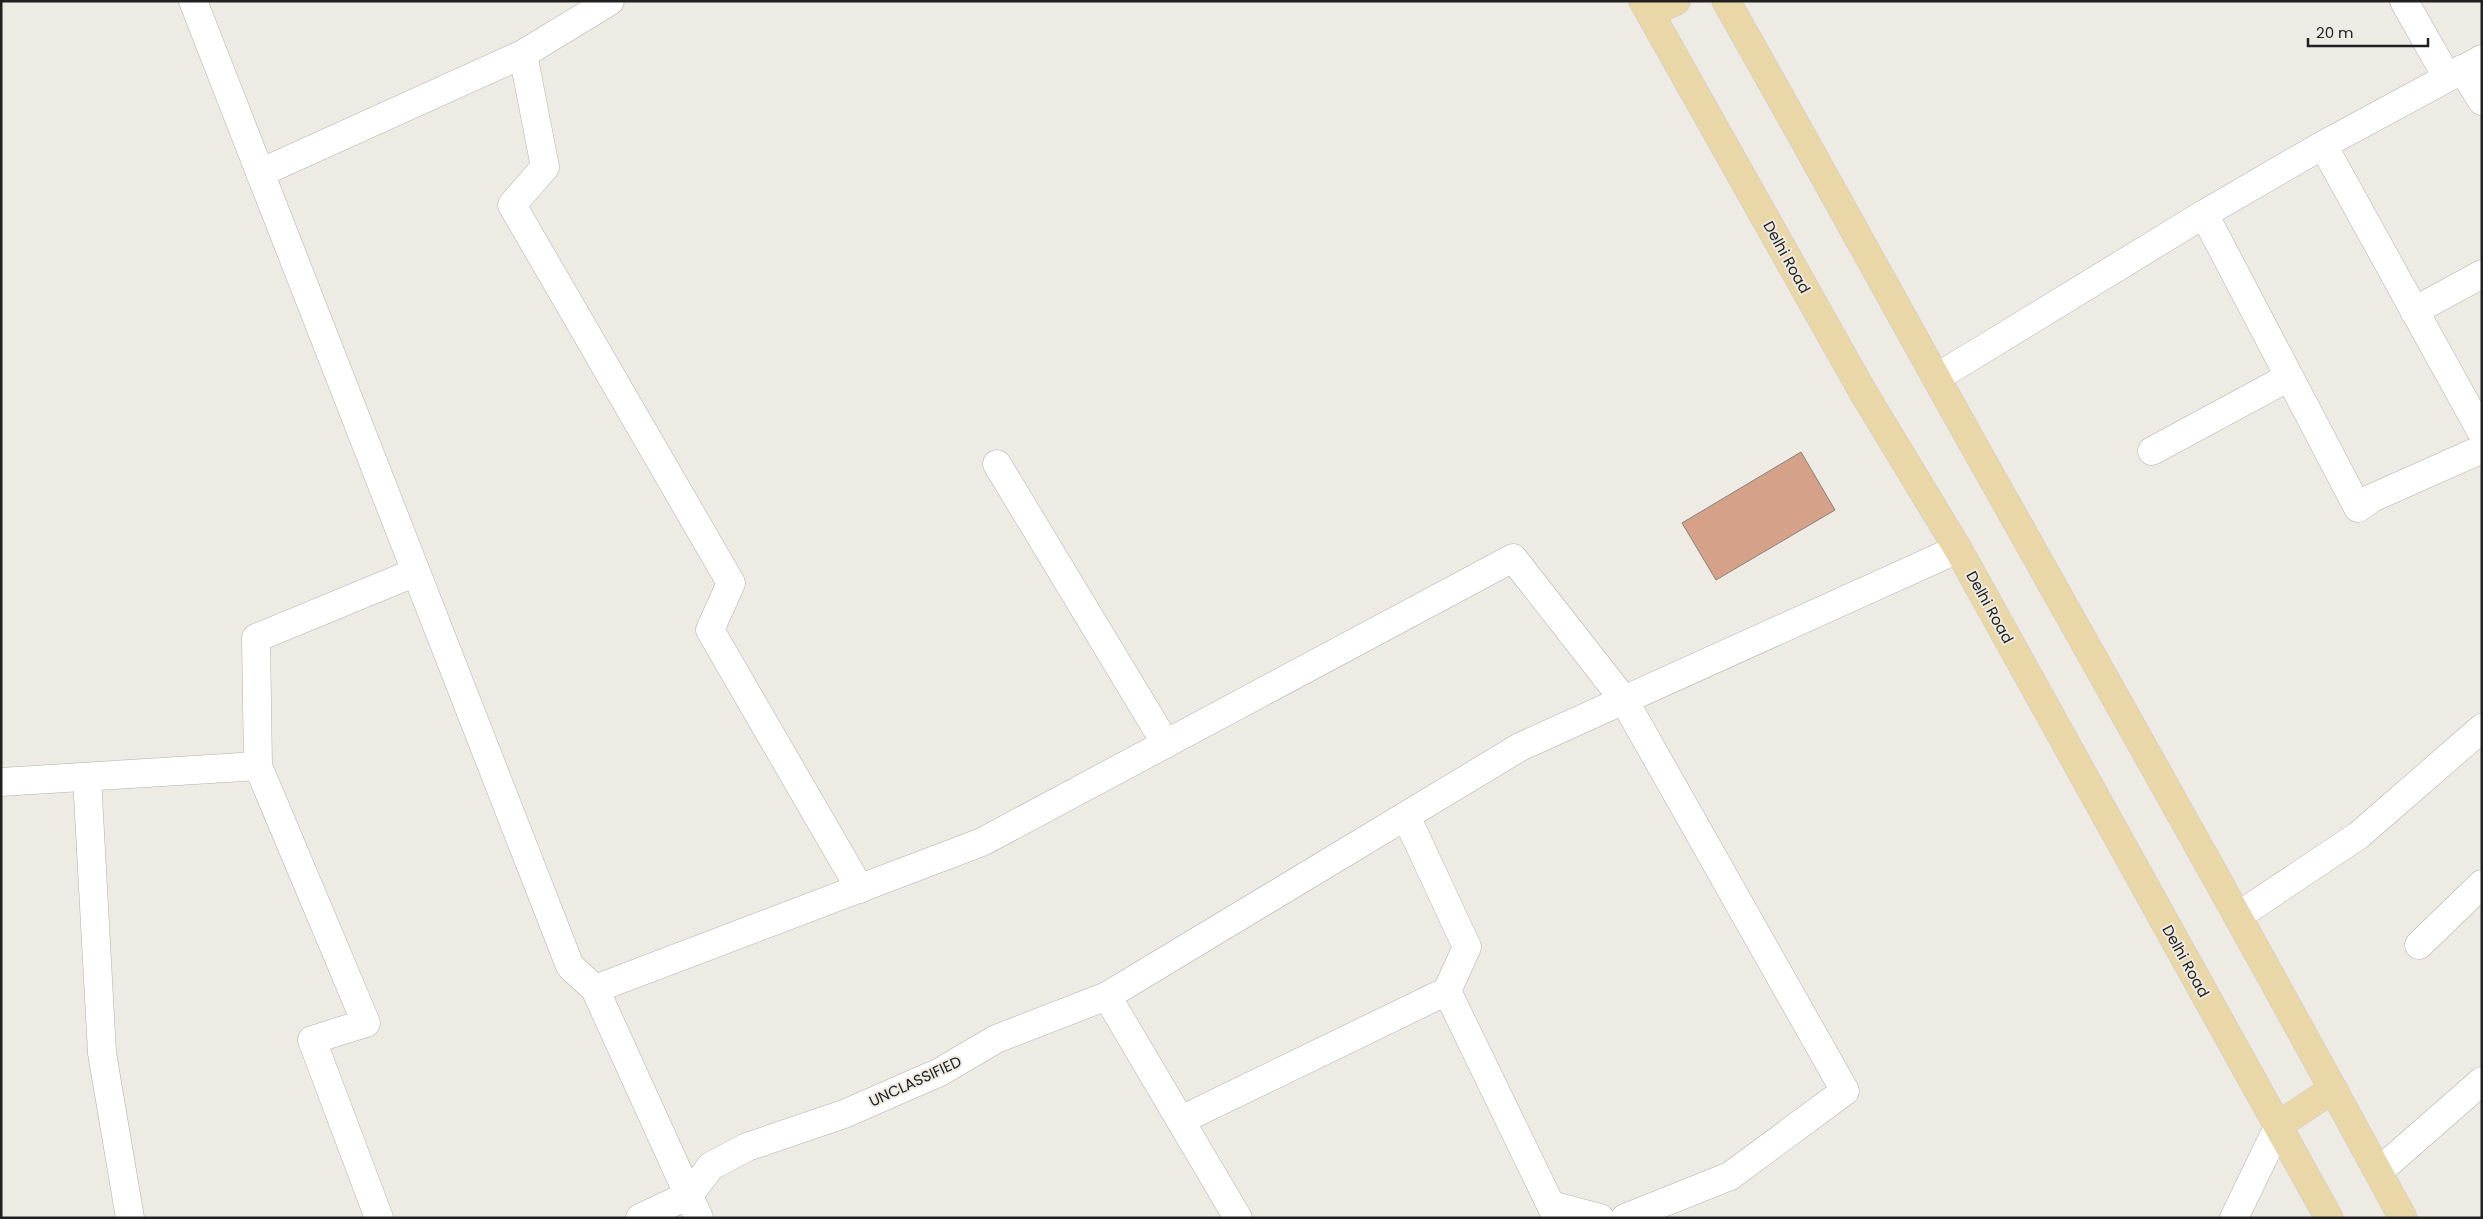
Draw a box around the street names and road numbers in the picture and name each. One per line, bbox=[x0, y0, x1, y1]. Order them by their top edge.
street label: Delhi Road bbox=[1758, 217, 1816, 297]
street label: Delhi Road bbox=[1961, 567, 2019, 647]
street label: Delhi Road bbox=[2157, 921, 2215, 1001]
street label: UNCLASSIFIED bbox=[865, 1050, 965, 1112]

